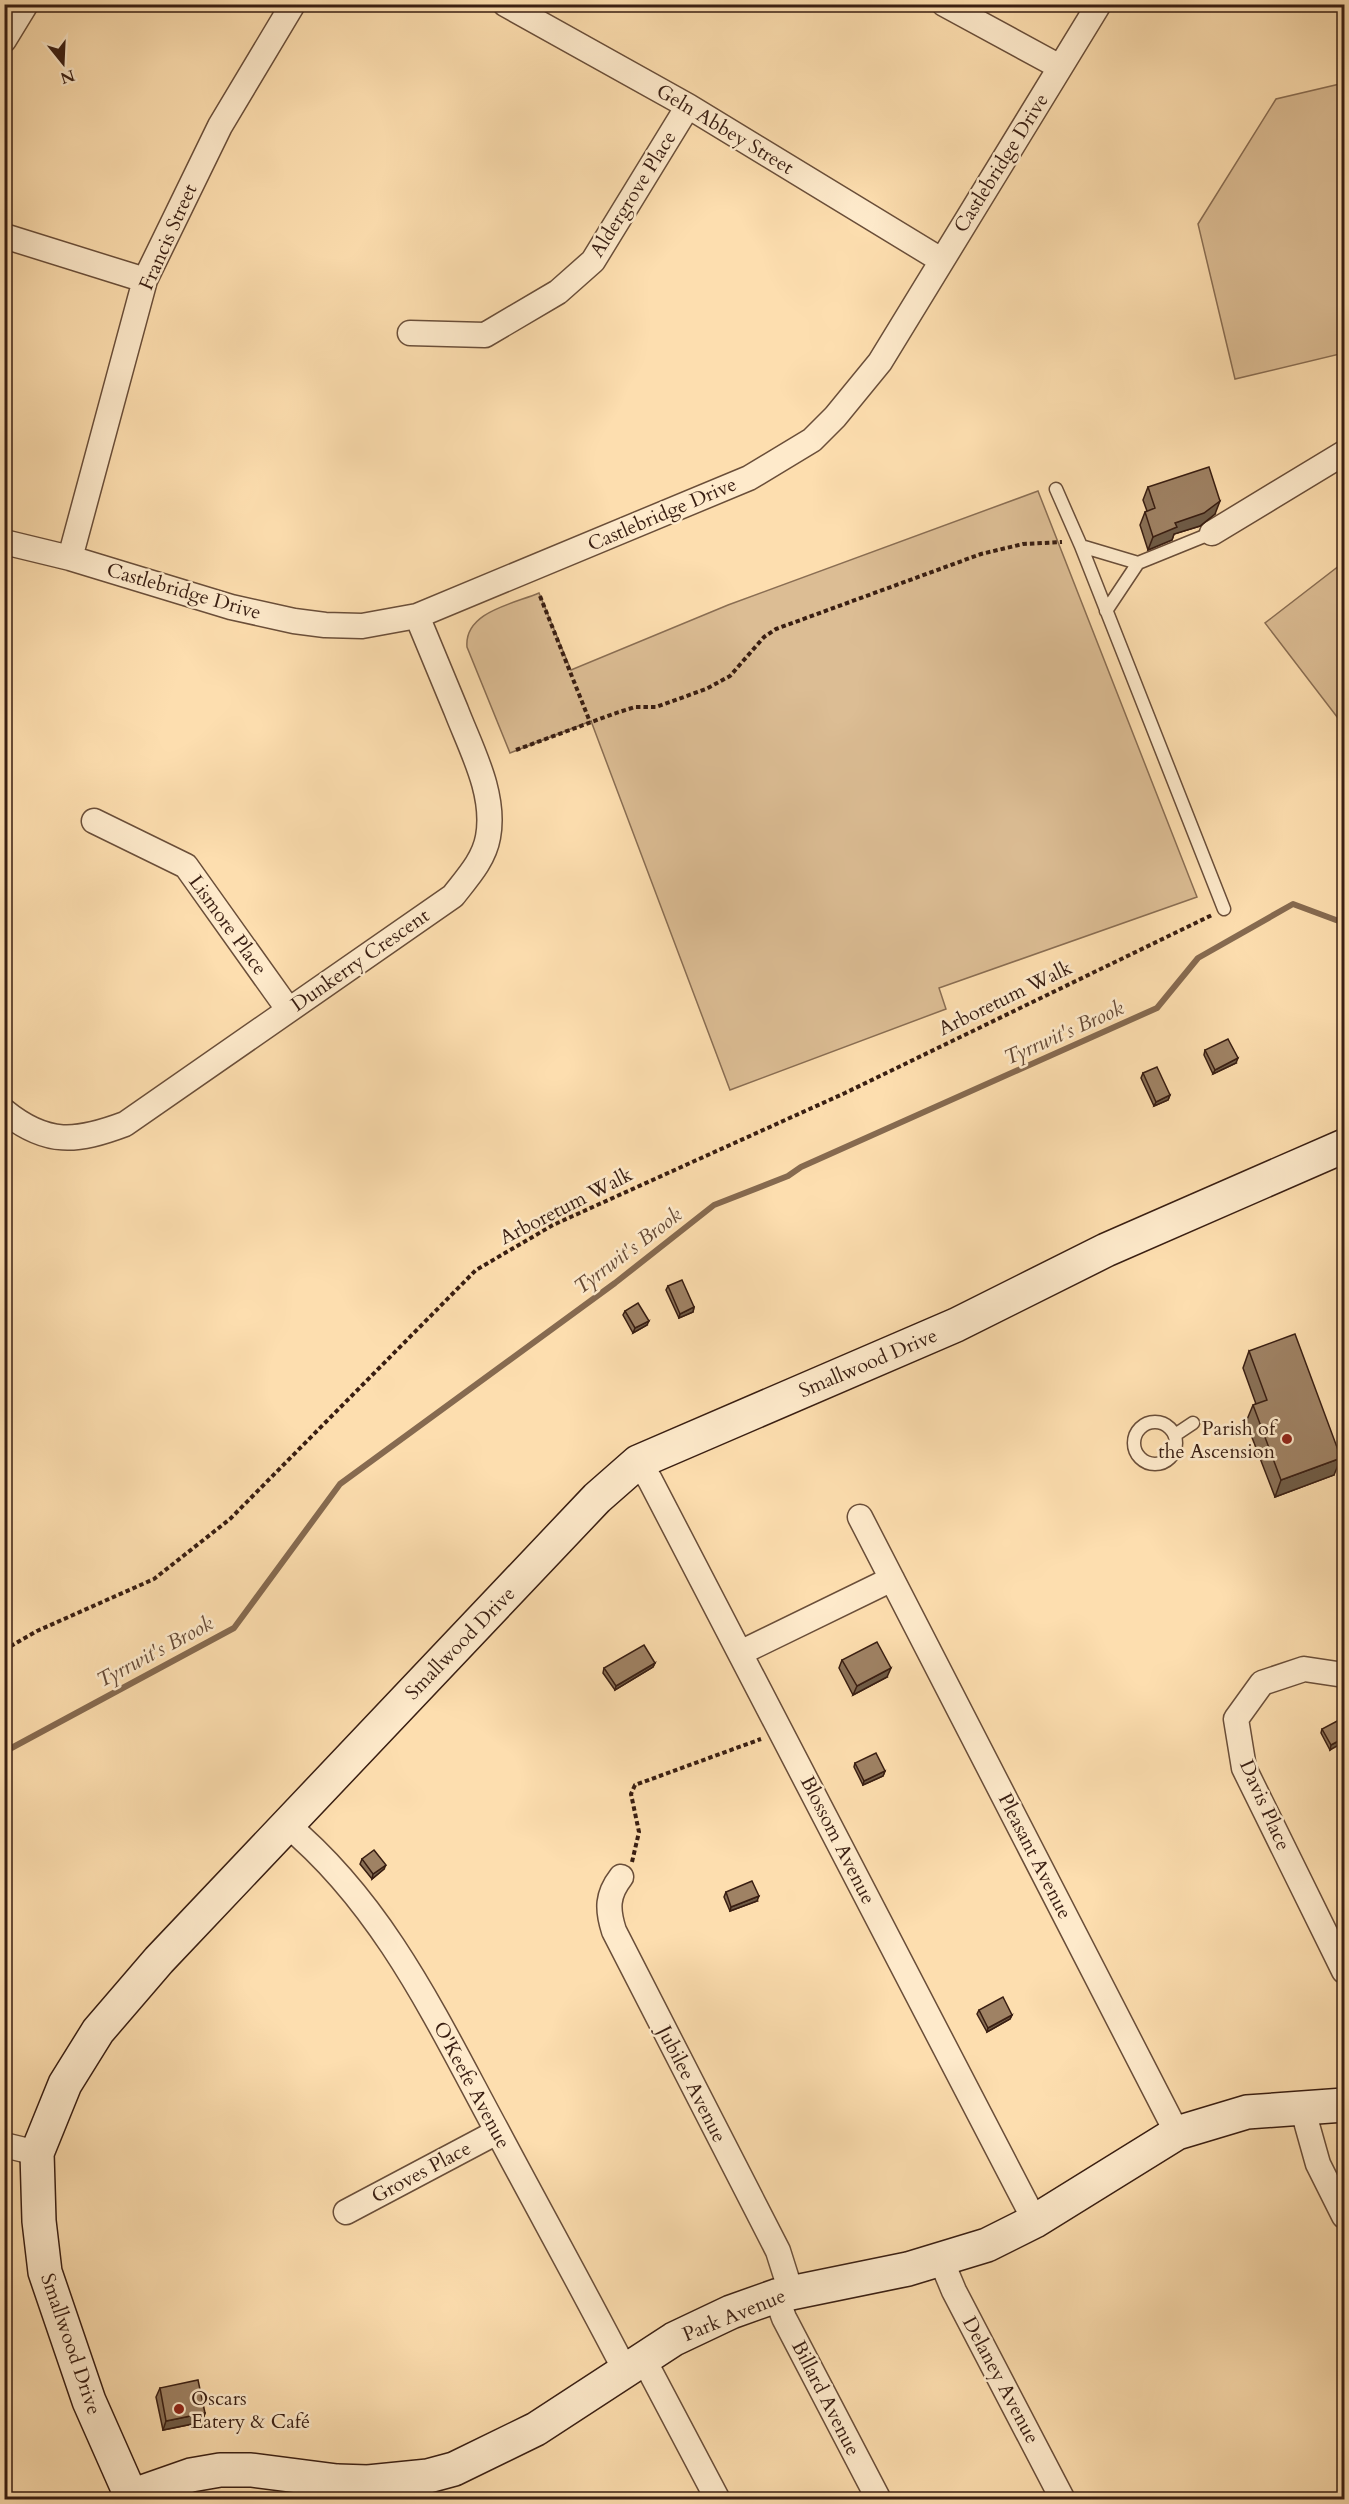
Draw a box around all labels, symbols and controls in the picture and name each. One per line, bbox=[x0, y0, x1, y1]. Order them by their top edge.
north arrow bbox=[33, 33, 93, 93]
text: N bbox=[57, 64, 77, 89]
street label: Geln Abbey Street bbox=[651, 77, 799, 181]
street label: Castlebridge Drive bbox=[947, 88, 1055, 238]
street label: Aldergrove Place bbox=[583, 126, 683, 262]
street label: Francis Street bbox=[133, 179, 204, 294]
street label: Castlebridge Drive bbox=[583, 470, 741, 558]
street label: Castlebridge Drive bbox=[104, 556, 264, 626]
street label: Lismore Place bbox=[182, 869, 274, 981]
street label: Dunkerry Crescent bbox=[285, 902, 435, 1018]
street label: Arboretum Walk bbox=[934, 954, 1077, 1042]
water label: Tyrrwit's Brook bbox=[999, 993, 1129, 1072]
street label: Arboretum Walk bbox=[495, 1161, 637, 1251]
water label: Tyrrwit's Brook bbox=[568, 1200, 688, 1301]
street label: Smallwood Drive bbox=[795, 1322, 941, 1404]
place label: Parish of the Ascension bbox=[1158, 1415, 1278, 1465]
marker: Parish of the Ascension bbox=[1280, 1432, 1294, 1446]
street label: Smallwood Drive bbox=[399, 1580, 521, 1706]
water label: Tyrrwit's Brook bbox=[92, 1609, 219, 1695]
street label: Davis Place bbox=[1233, 1755, 1297, 1855]
street label: Blossom Avenue bbox=[794, 1771, 882, 1909]
street label: Pleasant Avenue bbox=[992, 1788, 1078, 1924]
street label: O'Keefe Avenue bbox=[427, 2017, 517, 2153]
street label: Jubilee Avenue bbox=[650, 2018, 733, 2147]
street label: Groves Place bbox=[367, 2135, 475, 2209]
street label: Smallwood Drive bbox=[34, 2270, 108, 2418]
street label: Park Avenue bbox=[679, 2282, 789, 2348]
street label: Delaney Avenue bbox=[956, 2312, 1046, 2448]
street label: Billard Avenue bbox=[785, 2336, 867, 2460]
place label: Oscars Eatery & Café bbox=[191, 2385, 310, 2435]
marker: Oscars Eatery & Café bbox=[172, 2402, 186, 2416]

